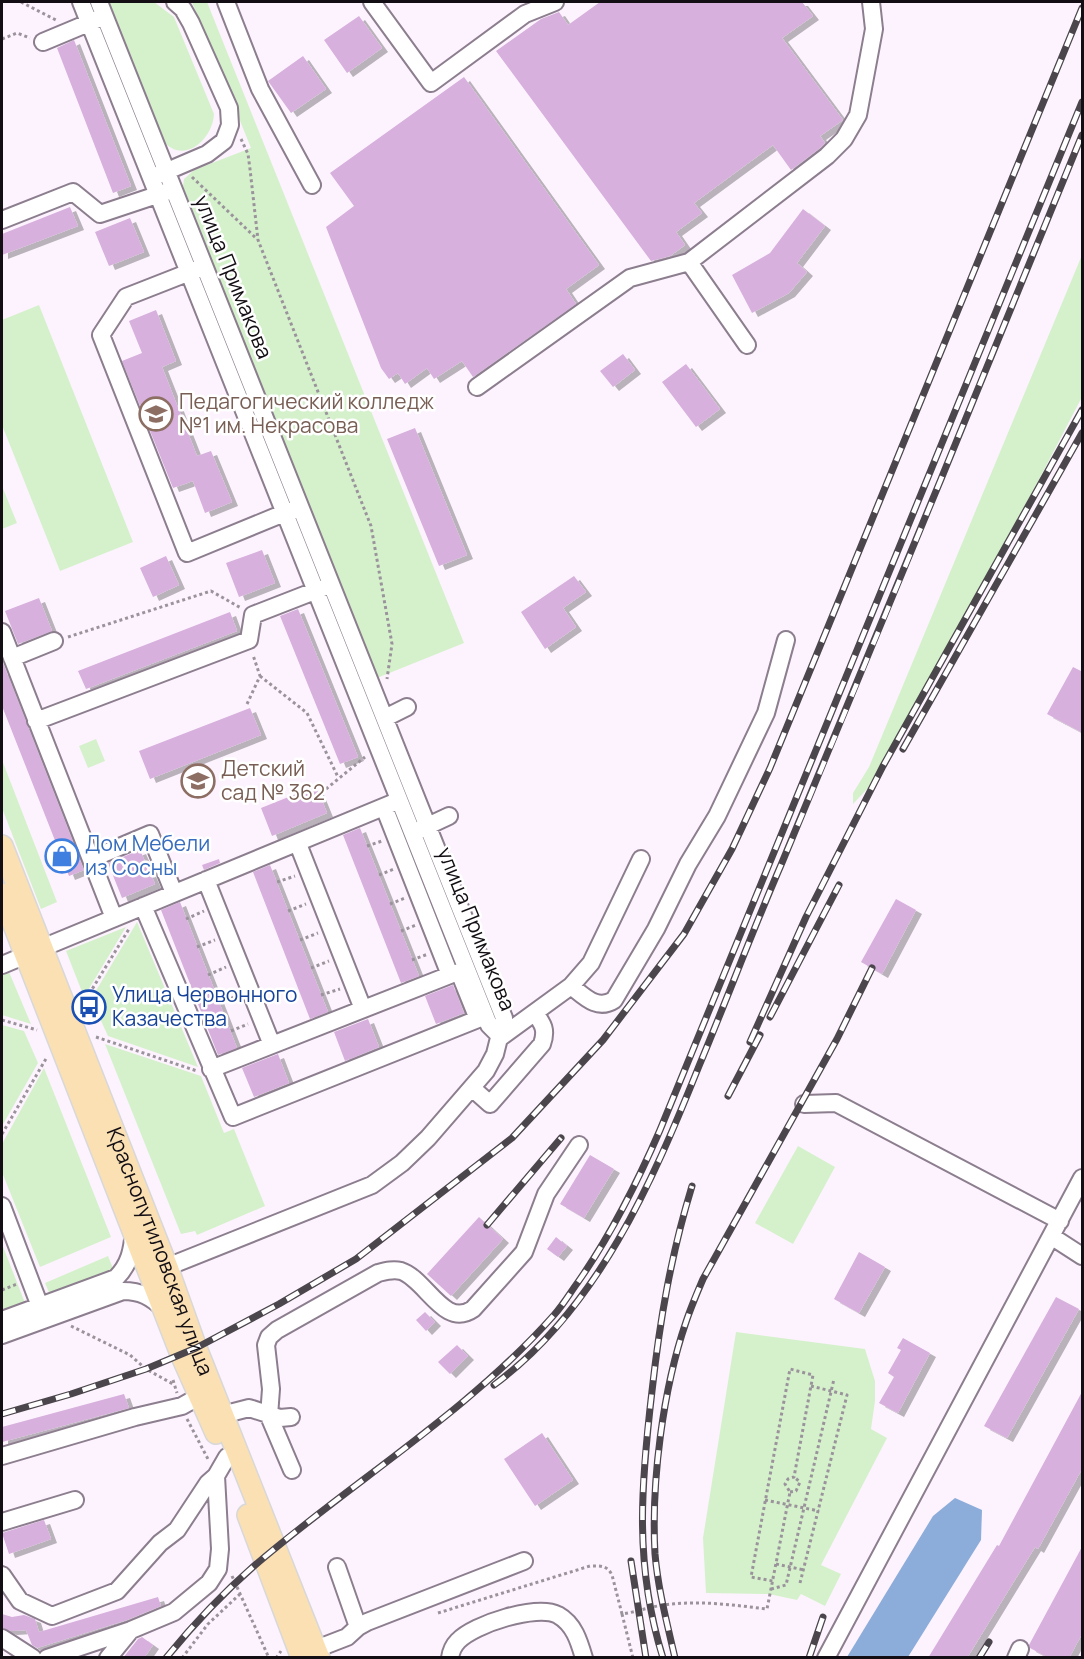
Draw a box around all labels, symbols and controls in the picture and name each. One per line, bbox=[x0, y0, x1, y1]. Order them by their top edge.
street label: улица Примакова bbox=[188, 191, 280, 363]
place label: Педагогический колледж №1 им. Некрасова bbox=[179, 387, 434, 439]
school or university icon: Педагогический колледж №1 им. Некрасова bbox=[138, 396, 174, 432]
place label: Детский сад № 362 bbox=[221, 754, 325, 806]
school or university icon: Детский сад № 362 bbox=[180, 763, 216, 799]
place label: Дом Мебели из Сосны bbox=[85, 829, 210, 881]
shop icon: Дом Мебели из Сосны bbox=[44, 838, 80, 874]
street label: улица Примакова bbox=[431, 843, 523, 1015]
place label: Улица Червонного Казачества bbox=[112, 980, 297, 1032]
bus stop icon: Улица Червонного Казачества bbox=[71, 989, 107, 1025]
street label: Краснопутиловская улица bbox=[101, 1123, 220, 1379]

